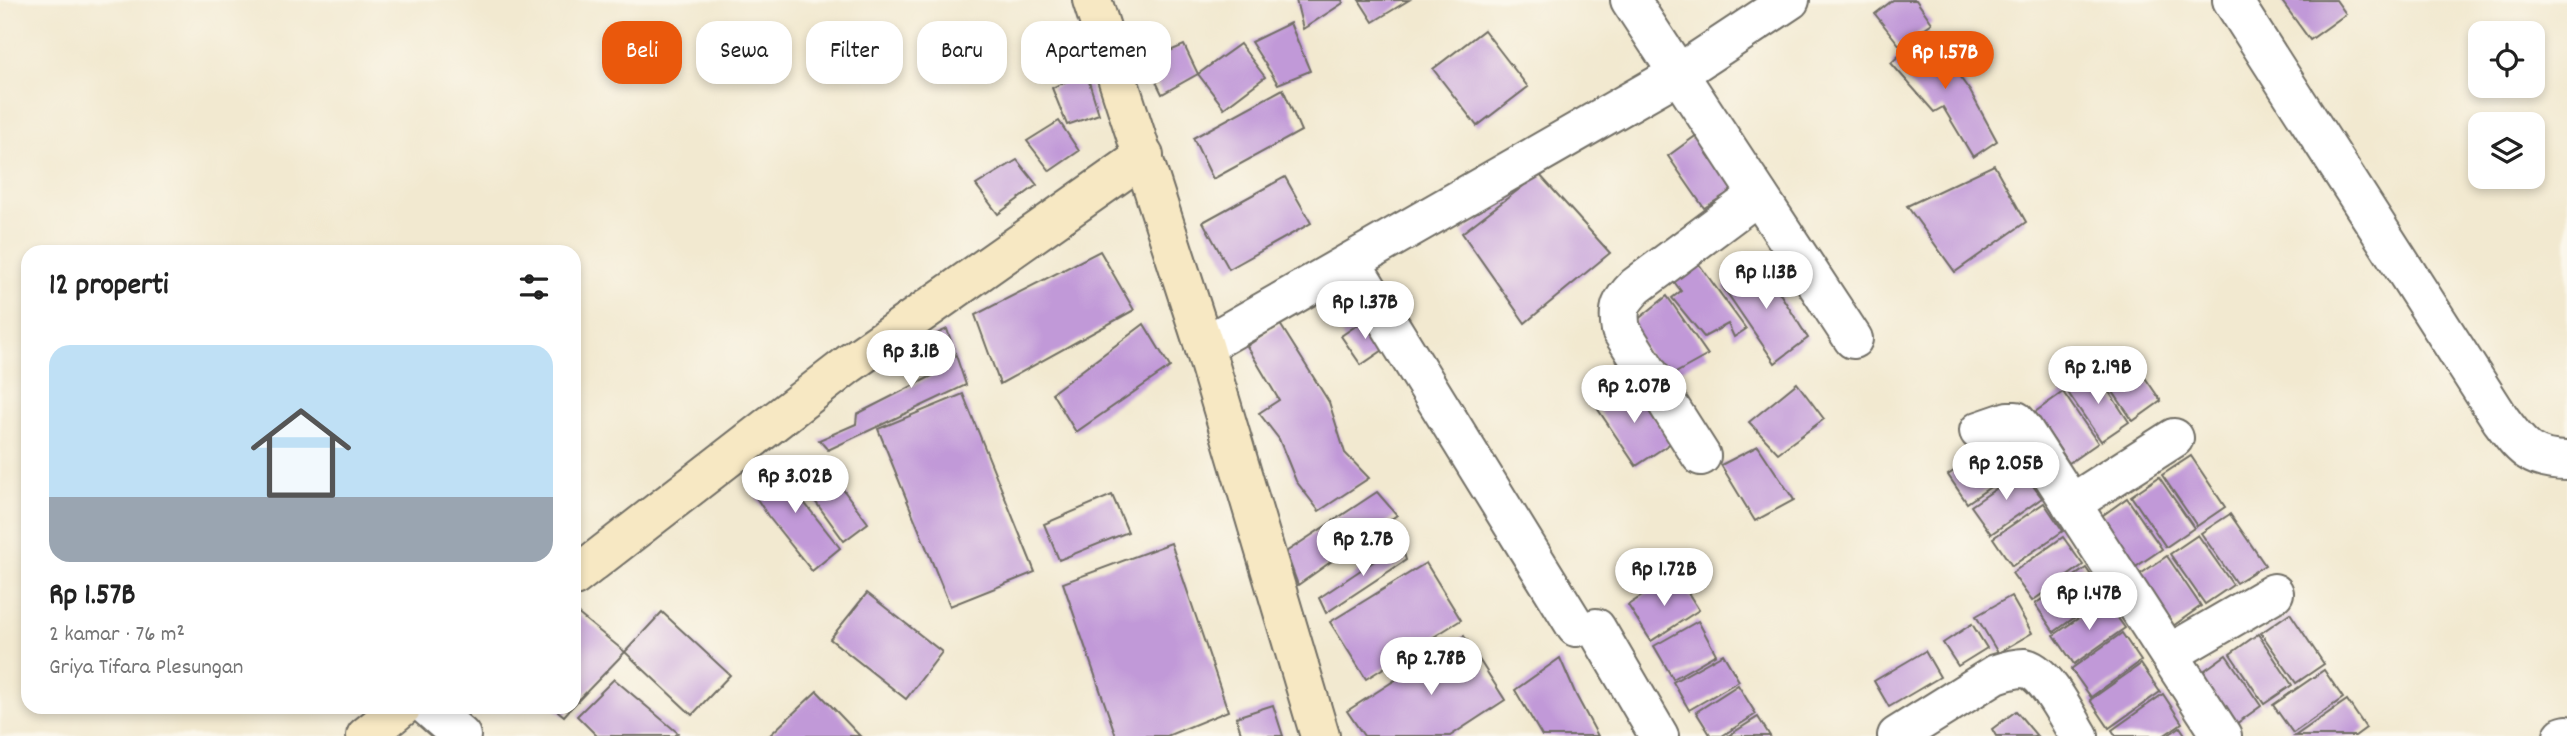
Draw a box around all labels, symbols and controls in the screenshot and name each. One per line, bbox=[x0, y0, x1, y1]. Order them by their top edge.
chip: Beli bbox=[602, 21, 682, 84]
chip: Sewa bbox=[696, 21, 792, 84]
chip: Filter bbox=[806, 21, 903, 84]
chip: Baru bbox=[917, 21, 1007, 84]
chip: Apartemen bbox=[1021, 21, 1171, 84]
map controls bbox=[2468, 21, 2545, 189]
button: locate bbox=[2468, 21, 2545, 98]
pin: Rp 1.57B bbox=[1873, 32, 2017, 91]
text: Rp 1.57B bbox=[1912, 37, 1978, 70]
button: layers bbox=[2468, 112, 2545, 189]
pin: Rp 1.13B bbox=[1694, 252, 1838, 311]
text: Rp 1.13B bbox=[1735, 257, 1797, 290]
text: 12 properti bbox=[49, 266, 169, 309]
icon: filters bbox=[515, 268, 553, 306]
pin: Rp 1.37B bbox=[1293, 282, 1437, 341]
text: Rp 1.37B bbox=[1332, 287, 1398, 320]
pin: Rp 3.1B bbox=[846, 330, 976, 390]
text: Rp 3.1B bbox=[882, 336, 940, 369]
pin: Rp 2.19B bbox=[2026, 346, 2170, 406]
text: Rp 2.19B bbox=[2064, 352, 2132, 385]
pin: Rp 2.07B bbox=[1562, 366, 1706, 425]
text: Rp 2.07B bbox=[1597, 371, 1671, 404]
icon: home bbox=[238, 390, 364, 516]
pin: Rp 2.05B bbox=[1934, 442, 2078, 502]
text: Rp 2.05B bbox=[1968, 448, 2044, 481]
pin: Rp 3.02B bbox=[723, 456, 867, 515]
text: Rp 3.02B bbox=[758, 461, 832, 494]
pin: Rp 2.7B bbox=[1298, 518, 1428, 578]
text: Rp 2.7B bbox=[1333, 524, 1393, 557]
pin: Rp 1.72B bbox=[1592, 548, 1736, 608]
text: Rp 1.72B bbox=[1631, 554, 1697, 587]
pin: Rp 1.47B bbox=[2017, 572, 2161, 632]
text: Rp 1.57B bbox=[49, 576, 135, 619]
text: Rp 1.47B bbox=[2056, 578, 2122, 611]
text: 2 kamar · 76 m² bbox=[49, 619, 185, 652]
pin: Rp 2.78B bbox=[1359, 638, 1503, 697]
text: Rp 2.78B bbox=[1396, 643, 1466, 676]
text: Griya Tifara Plesungan bbox=[49, 652, 243, 685]

